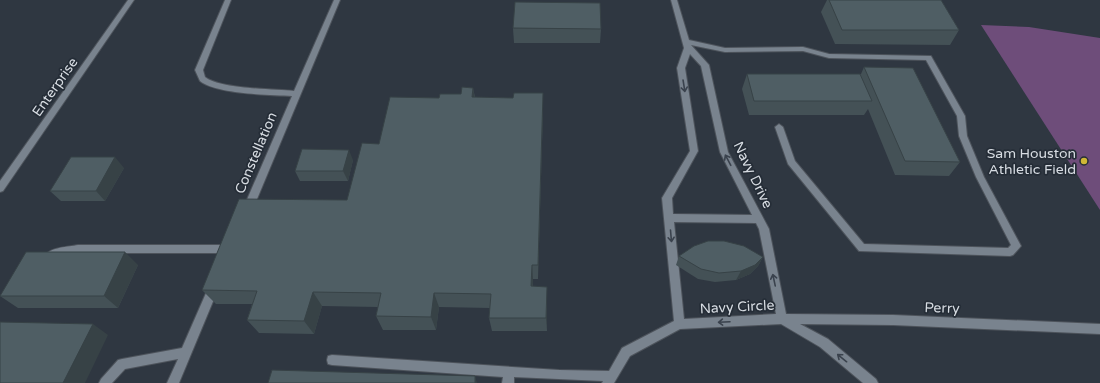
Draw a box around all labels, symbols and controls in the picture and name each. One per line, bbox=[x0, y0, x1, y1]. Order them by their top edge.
street label: Enterprise bbox=[29, 54, 82, 120]
one-way arrow bbox=[680, 79, 688, 92]
street label: Constellation bbox=[231, 110, 281, 196]
street label: Navy Drive bbox=[730, 139, 776, 211]
place label: Sam Houston Athletic Field bbox=[987, 145, 1076, 178]
one-way arrow bbox=[724, 155, 731, 167]
marker: Sam Houston Athletic Field bbox=[1079, 156, 1089, 166]
one-way arrow bbox=[667, 229, 675, 242]
one-way arrow bbox=[770, 274, 778, 287]
street label: Navy Circle bbox=[699, 297, 775, 317]
street label: Perry bbox=[924, 299, 960, 317]
one-way arrow bbox=[718, 318, 731, 325]
one-way arrow bbox=[837, 354, 848, 363]

